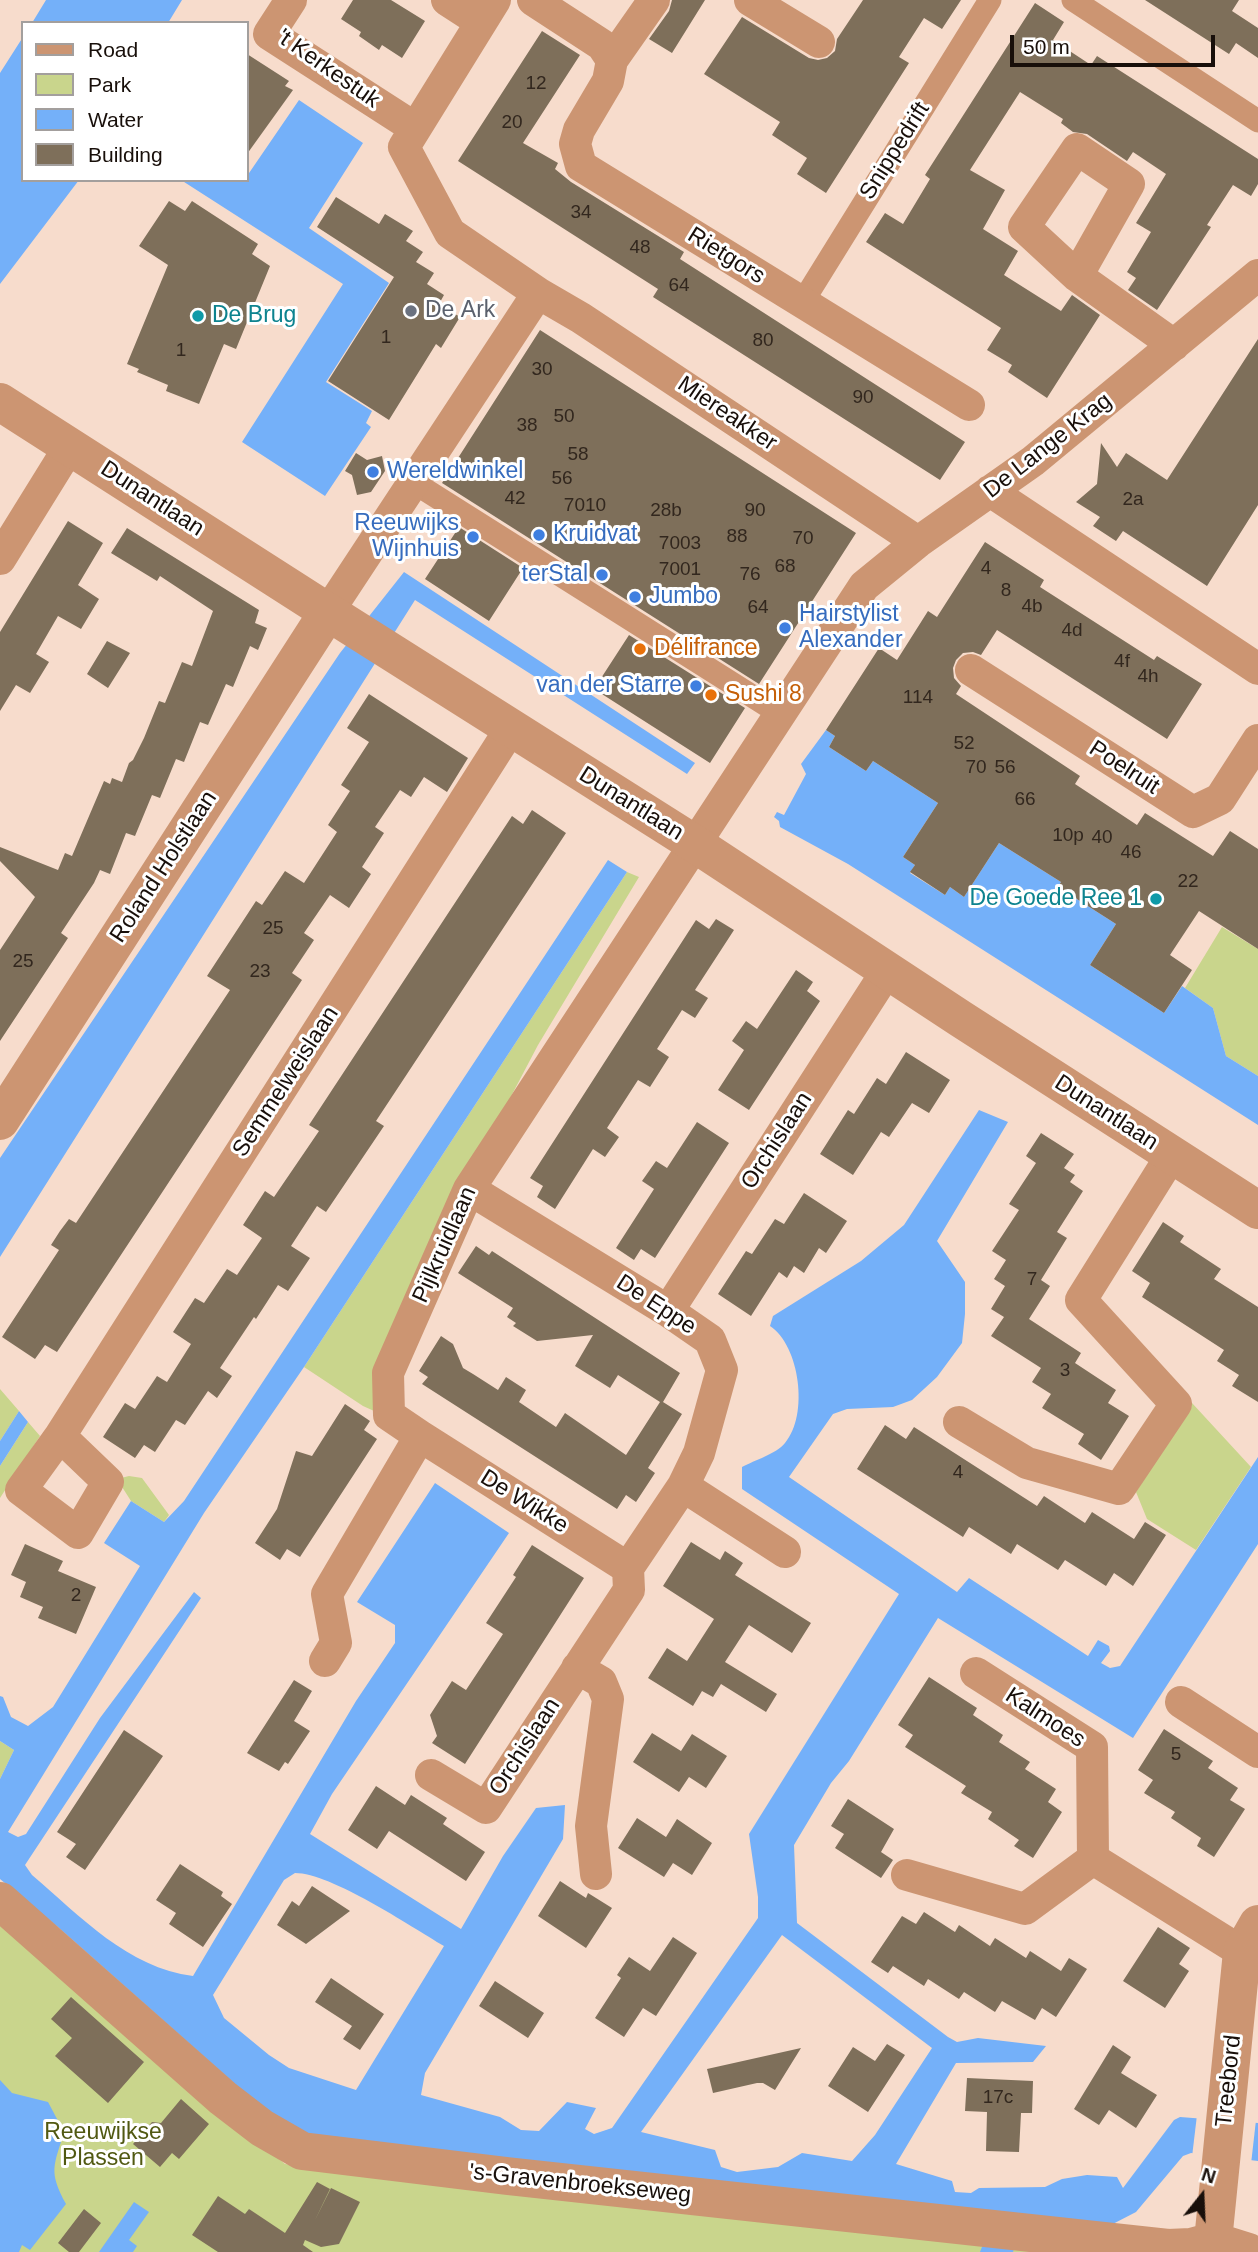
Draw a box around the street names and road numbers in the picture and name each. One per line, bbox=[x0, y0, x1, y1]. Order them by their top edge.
street label: 't Kerkestuk bbox=[271, 23, 385, 115]
street label: Snippedrift bbox=[854, 97, 936, 205]
street label: Rietgors bbox=[682, 222, 770, 290]
street label: Miereakker bbox=[672, 371, 782, 457]
street label: De Lange Krag bbox=[979, 387, 1117, 505]
street label: Dunantlaan bbox=[95, 455, 209, 543]
street label: Poelruit bbox=[1084, 735, 1164, 801]
street label: Dunantlaan bbox=[574, 761, 688, 847]
street label: Roland Holstlaan bbox=[105, 786, 223, 948]
street label: Semmelweislaan bbox=[227, 1002, 345, 1162]
street label: Dunantlaan bbox=[1049, 1069, 1163, 1157]
street label: Orchislaan bbox=[735, 1087, 819, 1195]
street label: Pijlkruidlaan bbox=[407, 1183, 483, 1307]
street label: De Eppe bbox=[611, 1269, 701, 1341]
street label: De Wikke bbox=[475, 1464, 573, 1540]
street label: Kalmoes bbox=[1000, 1682, 1090, 1754]
street label: Orchislaan bbox=[483, 1693, 567, 1801]
street label: Treebord bbox=[1210, 2034, 1248, 2128]
street label: 's-Gravenbroekseweg bbox=[468, 2159, 692, 2209]

